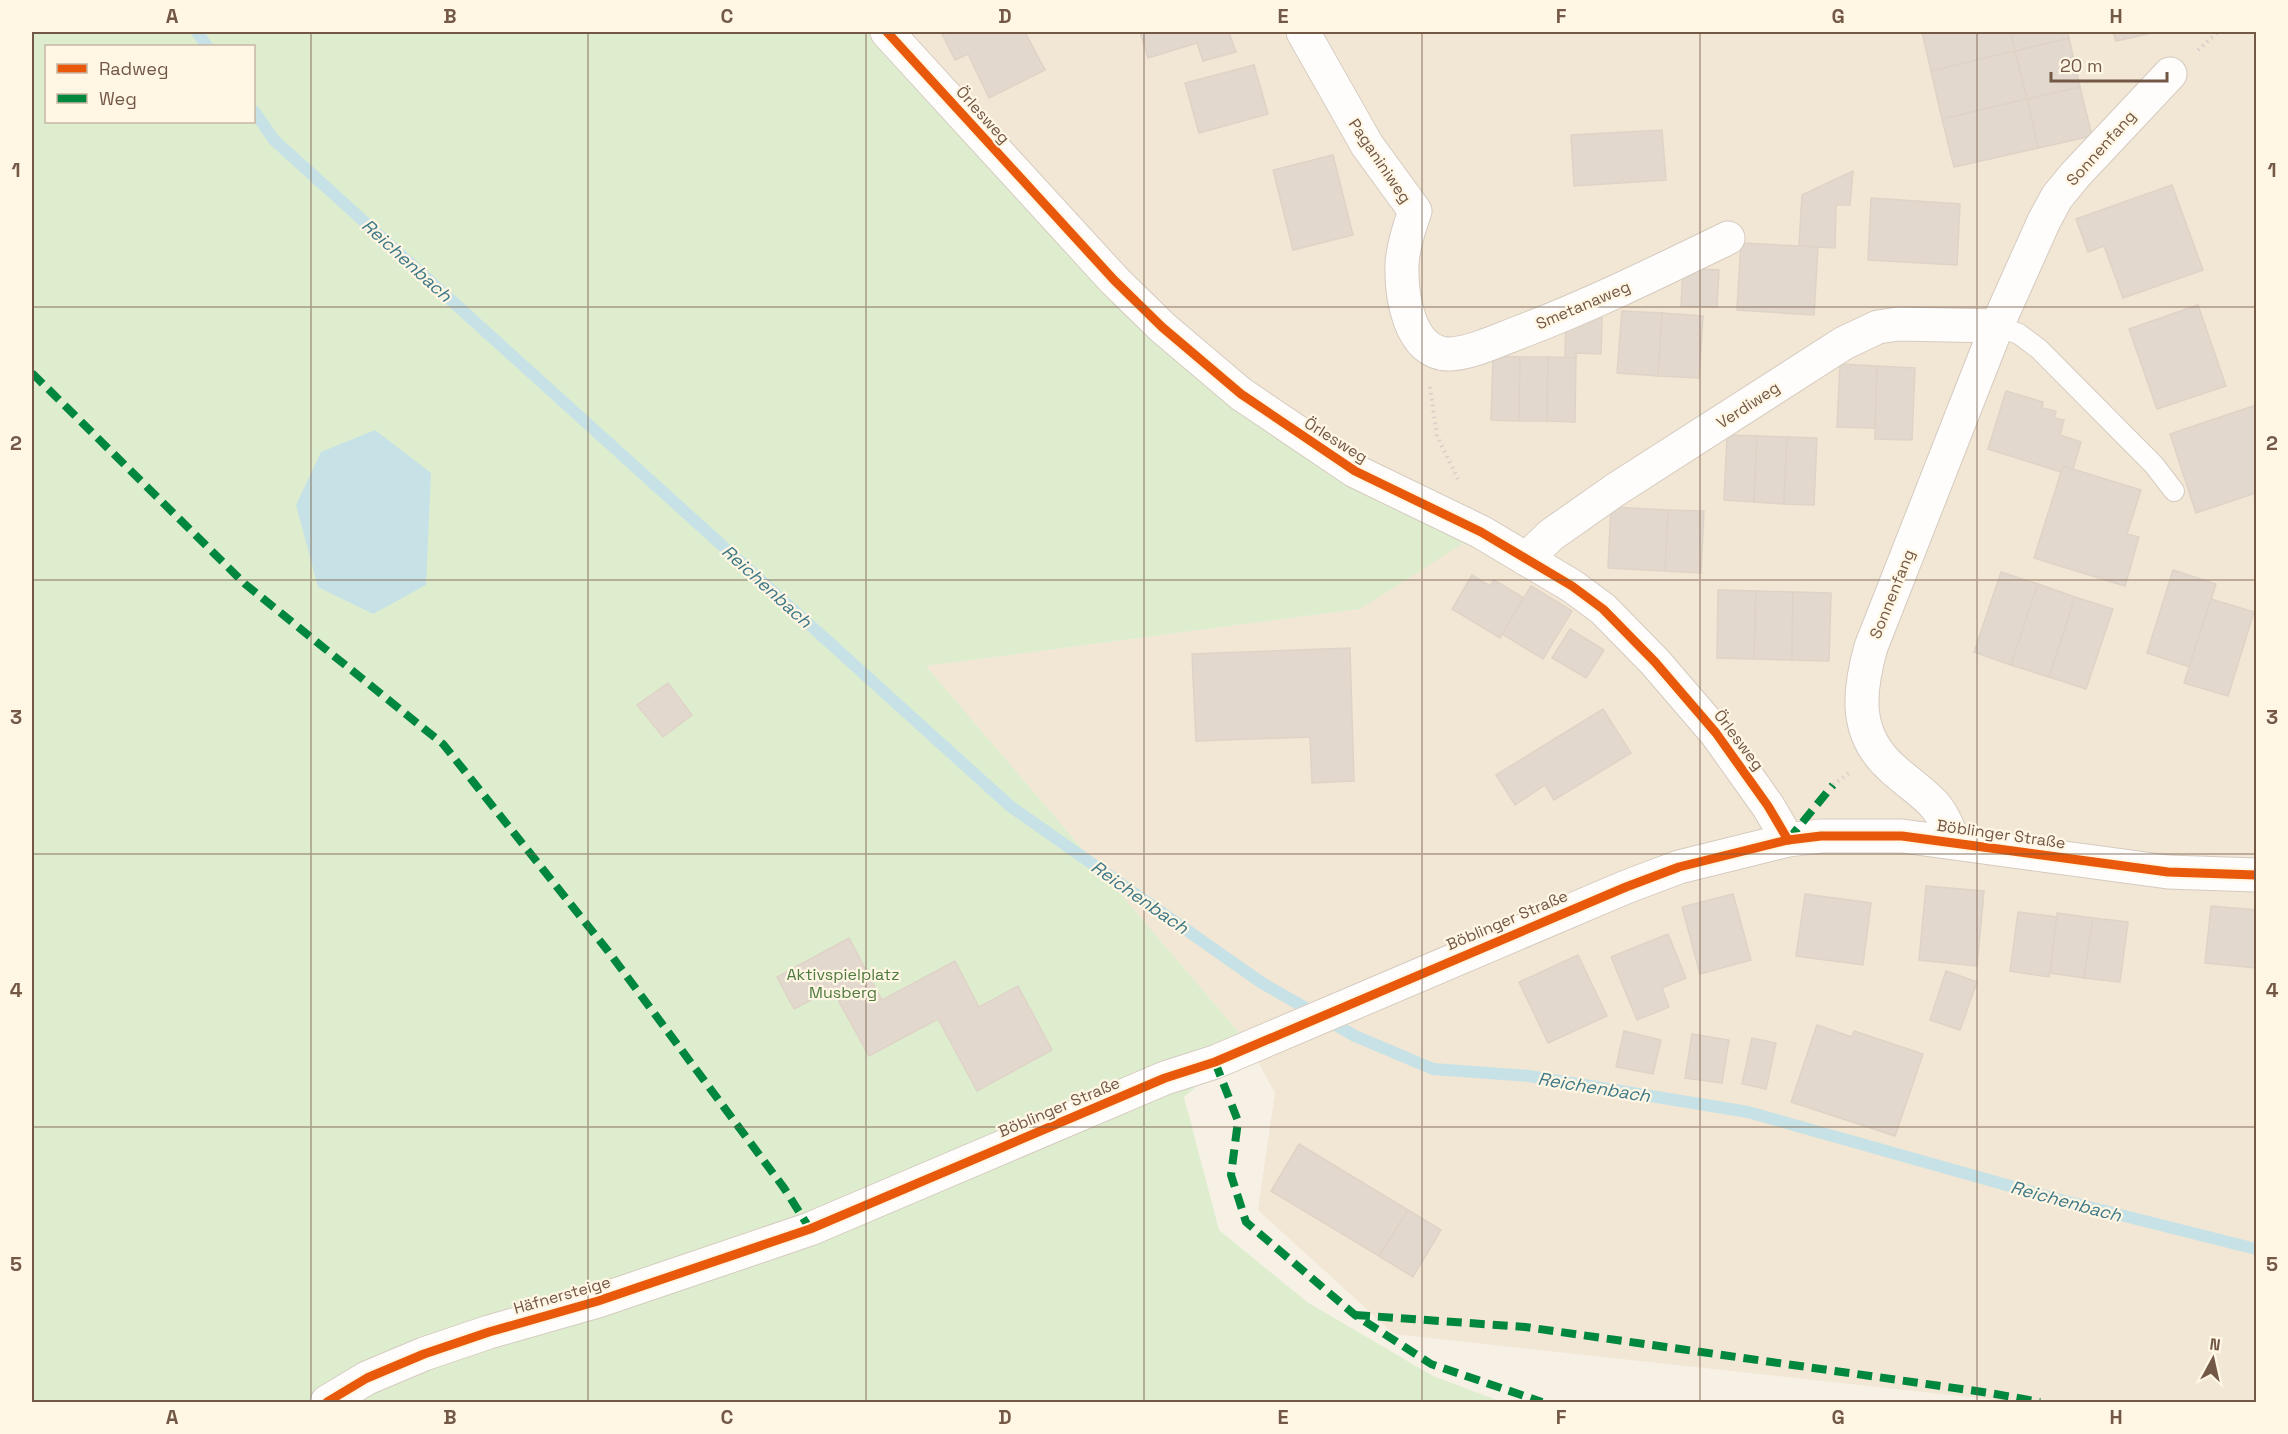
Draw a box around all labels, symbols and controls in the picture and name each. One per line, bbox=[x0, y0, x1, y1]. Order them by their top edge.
text: A bbox=[166, 3, 179, 29]
text: B bbox=[443, 3, 457, 29]
text: C bbox=[721, 3, 734, 29]
text: D bbox=[998, 3, 1012, 29]
text: E bbox=[1277, 3, 1289, 29]
text: F bbox=[1556, 3, 1567, 29]
text: G bbox=[1831, 3, 1845, 29]
text: H bbox=[2109, 3, 2123, 29]
legend bbox=[45, 45, 255, 123]
scale bar bbox=[2051, 45, 2166, 83]
text: 20 m bbox=[2060, 54, 2103, 77]
text: Radweg bbox=[99, 57, 169, 80]
street label: Örlesweg bbox=[952, 82, 1014, 148]
text: Weg bbox=[99, 87, 137, 110]
street label: Sonnenfang bbox=[2062, 106, 2140, 190]
street label: Paganiniweg bbox=[1344, 115, 1416, 207]
text: 1 bbox=[11, 157, 21, 183]
text: 1 bbox=[2267, 157, 2277, 183]
water label: Reichenbach bbox=[357, 214, 458, 307]
street label: Smetanaweg bbox=[1533, 276, 1633, 334]
street label: Verdiweg bbox=[1712, 377, 1784, 433]
street label: Örlesweg bbox=[1300, 412, 1372, 468]
text: 2 bbox=[10, 430, 22, 456]
text: 2 bbox=[2266, 430, 2278, 456]
water label: Reichenbach bbox=[717, 540, 818, 633]
street label: Sonnenfang bbox=[1865, 546, 1919, 642]
text: 3 bbox=[10, 704, 22, 730]
text: 3 bbox=[2266, 704, 2278, 730]
street label: Örlesweg bbox=[1709, 705, 1769, 775]
street label: Böblinger Straße bbox=[1935, 815, 2067, 853]
water label: Reichenbach bbox=[1087, 855, 1194, 939]
street label: Böblinger Straße bbox=[1443, 885, 1571, 955]
park label: Aktivspielplatz Musberg bbox=[786, 964, 900, 1003]
text: 4 bbox=[10, 977, 23, 1003]
text: 4 bbox=[2266, 977, 2279, 1003]
water label: Reichenbach bbox=[1536, 1067, 1653, 1107]
street label: Böblinger Straße bbox=[995, 1072, 1123, 1142]
water label: Reichenbach bbox=[2008, 1175, 2125, 1227]
text: 5 bbox=[10, 1251, 22, 1277]
text: 5 bbox=[2266, 1251, 2278, 1277]
street label: Häfnersteige bbox=[511, 1271, 613, 1319]
north arrow bbox=[2183, 1329, 2243, 1389]
text: N bbox=[2208, 1333, 2222, 1356]
text: A bbox=[166, 1404, 179, 1430]
text: B bbox=[443, 1404, 457, 1430]
text: C bbox=[721, 1404, 734, 1430]
text: D bbox=[998, 1404, 1012, 1430]
text: E bbox=[1277, 1404, 1289, 1430]
text: F bbox=[1556, 1404, 1567, 1430]
text: G bbox=[1831, 1404, 1845, 1430]
text: H bbox=[2109, 1404, 2123, 1430]

